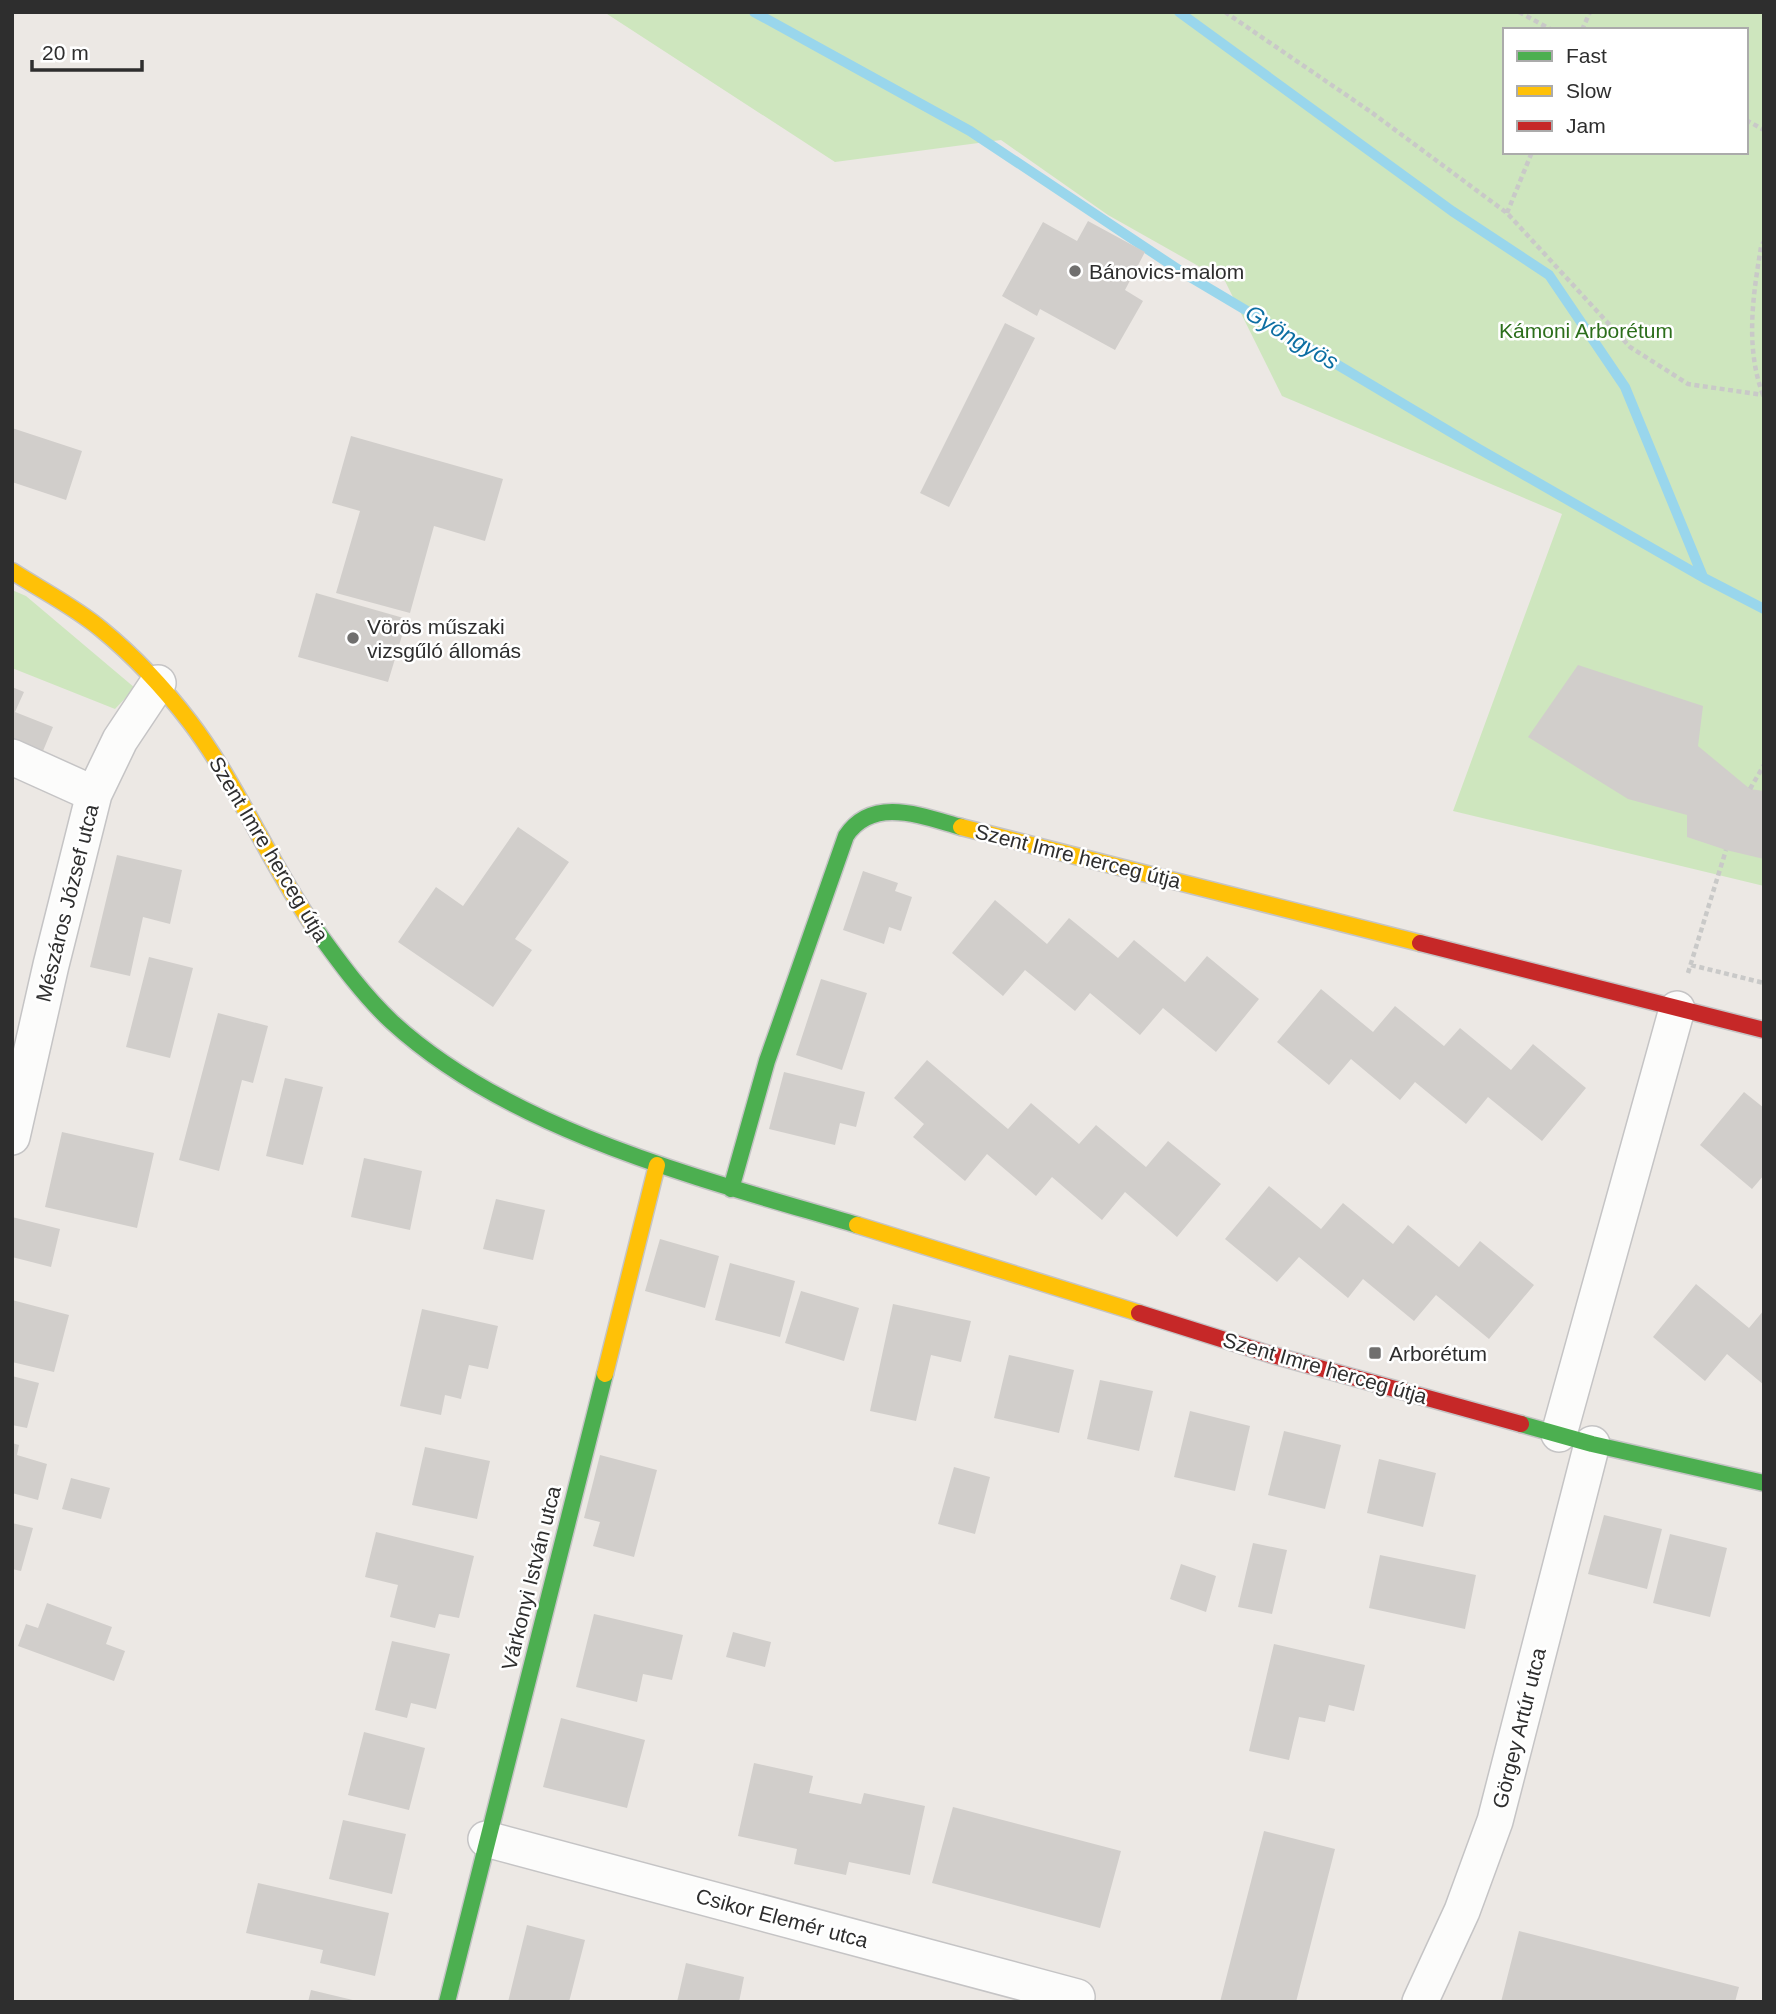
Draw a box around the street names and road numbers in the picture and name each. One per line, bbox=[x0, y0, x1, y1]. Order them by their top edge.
street label: Szent Imre herceg útja bbox=[205, 753, 333, 946]
street label: Mészáros József utca bbox=[31, 801, 103, 1004]
street label: Szent Imre herceg útja bbox=[973, 819, 1184, 893]
street label: Szent Imre herceg útja bbox=[1220, 1328, 1430, 1408]
street label: Várkonyi István utca bbox=[497, 1483, 565, 1673]
street label: Görgey Artúr utca bbox=[1488, 1645, 1550, 1811]
street label: Csikor Elemér utca bbox=[693, 1884, 871, 1952]

